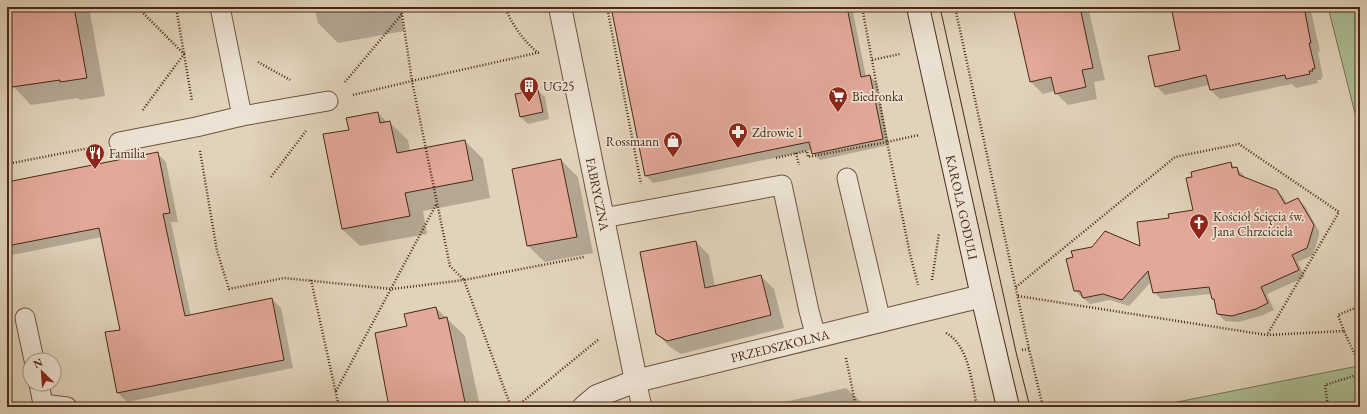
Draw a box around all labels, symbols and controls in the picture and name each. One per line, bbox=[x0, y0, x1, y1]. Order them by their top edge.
building icon: UG25 bbox=[518, 75, 540, 103]
place label: UG25 bbox=[543, 78, 575, 95]
supermarket icon: Biedronka bbox=[827, 85, 849, 113]
place label: Biedronka bbox=[852, 88, 904, 105]
pharmacy icon: Zdrowie 1 bbox=[727, 121, 749, 149]
place label: Zdrowie 1 bbox=[752, 124, 803, 141]
shop icon: Rossmann bbox=[662, 130, 684, 158]
place label: Rossmann bbox=[606, 133, 659, 150]
restaurant icon: Familia bbox=[84, 142, 106, 170]
place label: Familia bbox=[109, 145, 146, 162]
street label: KAROLA GODULI bbox=[942, 153, 982, 262]
street label: FABRYCZNA bbox=[582, 156, 614, 233]
place label: Kościół Ścięcia św. Jana Chrzciciela bbox=[1212, 208, 1304, 240]
church icon: Kościół Ścięcia św. Jana Chrzciciela bbox=[1188, 212, 1210, 240]
street label: PRZEDSZKOLNA bbox=[729, 325, 832, 366]
north arrow bbox=[22, 352, 62, 392]
text: N bbox=[31, 355, 45, 371]

